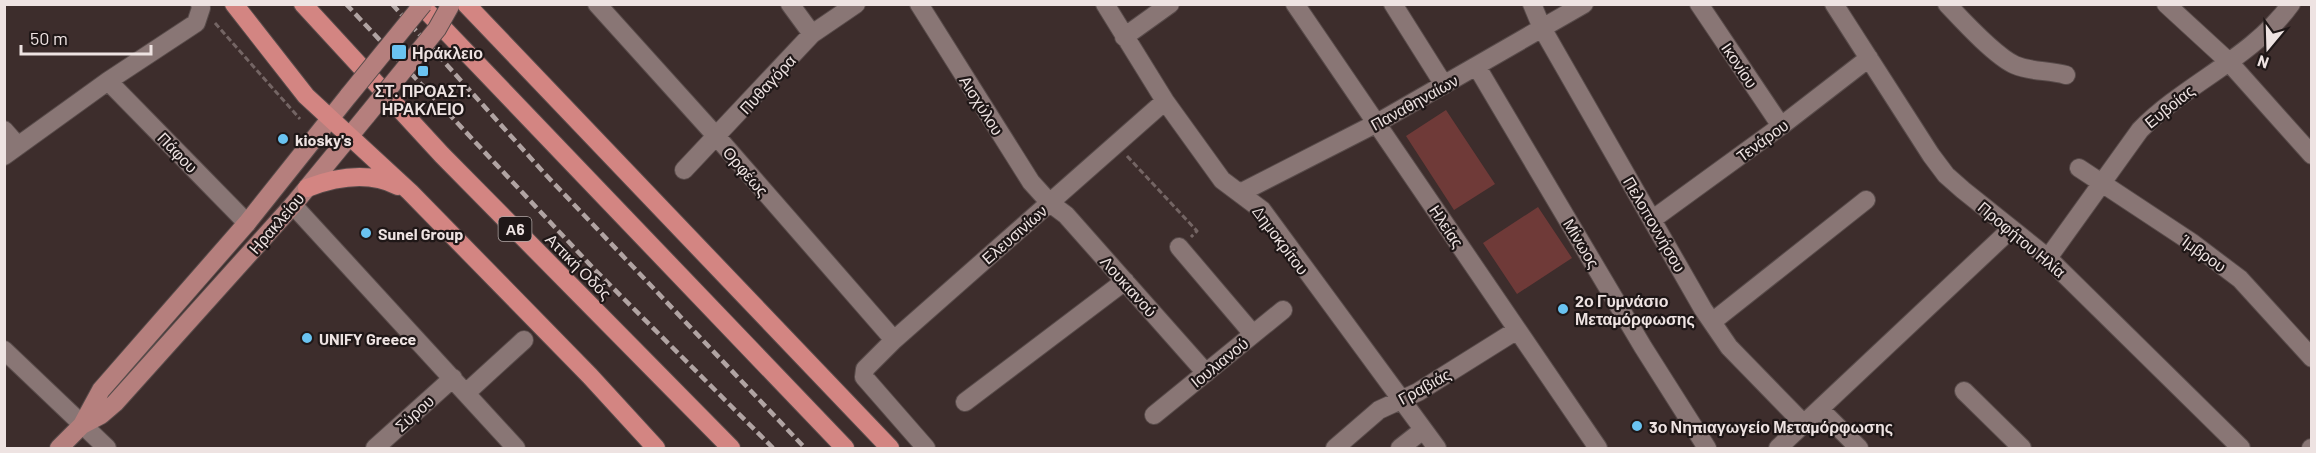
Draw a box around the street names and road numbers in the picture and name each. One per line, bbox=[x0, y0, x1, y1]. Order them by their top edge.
street label: Ικονίου bbox=[1718, 39, 1762, 91]
street label: Πυθαγόρα bbox=[735, 51, 799, 117]
street label: Παναθηναίων bbox=[1367, 70, 1461, 134]
street label: Αισχύλου bbox=[956, 72, 1008, 138]
street label: Ευβοίας bbox=[2140, 80, 2198, 132]
street label: Τενάρου bbox=[1732, 115, 1792, 165]
street label: Πάφου bbox=[154, 128, 202, 176]
street label: Ορφέως bbox=[719, 142, 773, 200]
street label: Πελοποννήσου bbox=[1620, 173, 1690, 275]
street label: Ηρακλείου bbox=[244, 189, 308, 257]
street label: Προφήτου Ηλία bbox=[1974, 197, 2070, 281]
street label: Ελευσινίων bbox=[978, 201, 1050, 267]
street label: Ηλείας bbox=[1426, 201, 1468, 251]
street label: Δημοκρίτου bbox=[1249, 202, 1313, 278]
street label: Μίνωος bbox=[1560, 215, 1604, 271]
road number: Α6 bbox=[498, 217, 532, 241]
street label: Αττική Οδός bbox=[542, 229, 616, 303]
street label: Ίμβρου bbox=[2177, 230, 2230, 276]
street label: Λουκιανού bbox=[1097, 252, 1161, 320]
street label: Ιουλιανού bbox=[1186, 333, 1252, 391]
street label: Γραβιάς bbox=[1395, 364, 1454, 408]
street label: Σύρου bbox=[391, 391, 437, 435]

